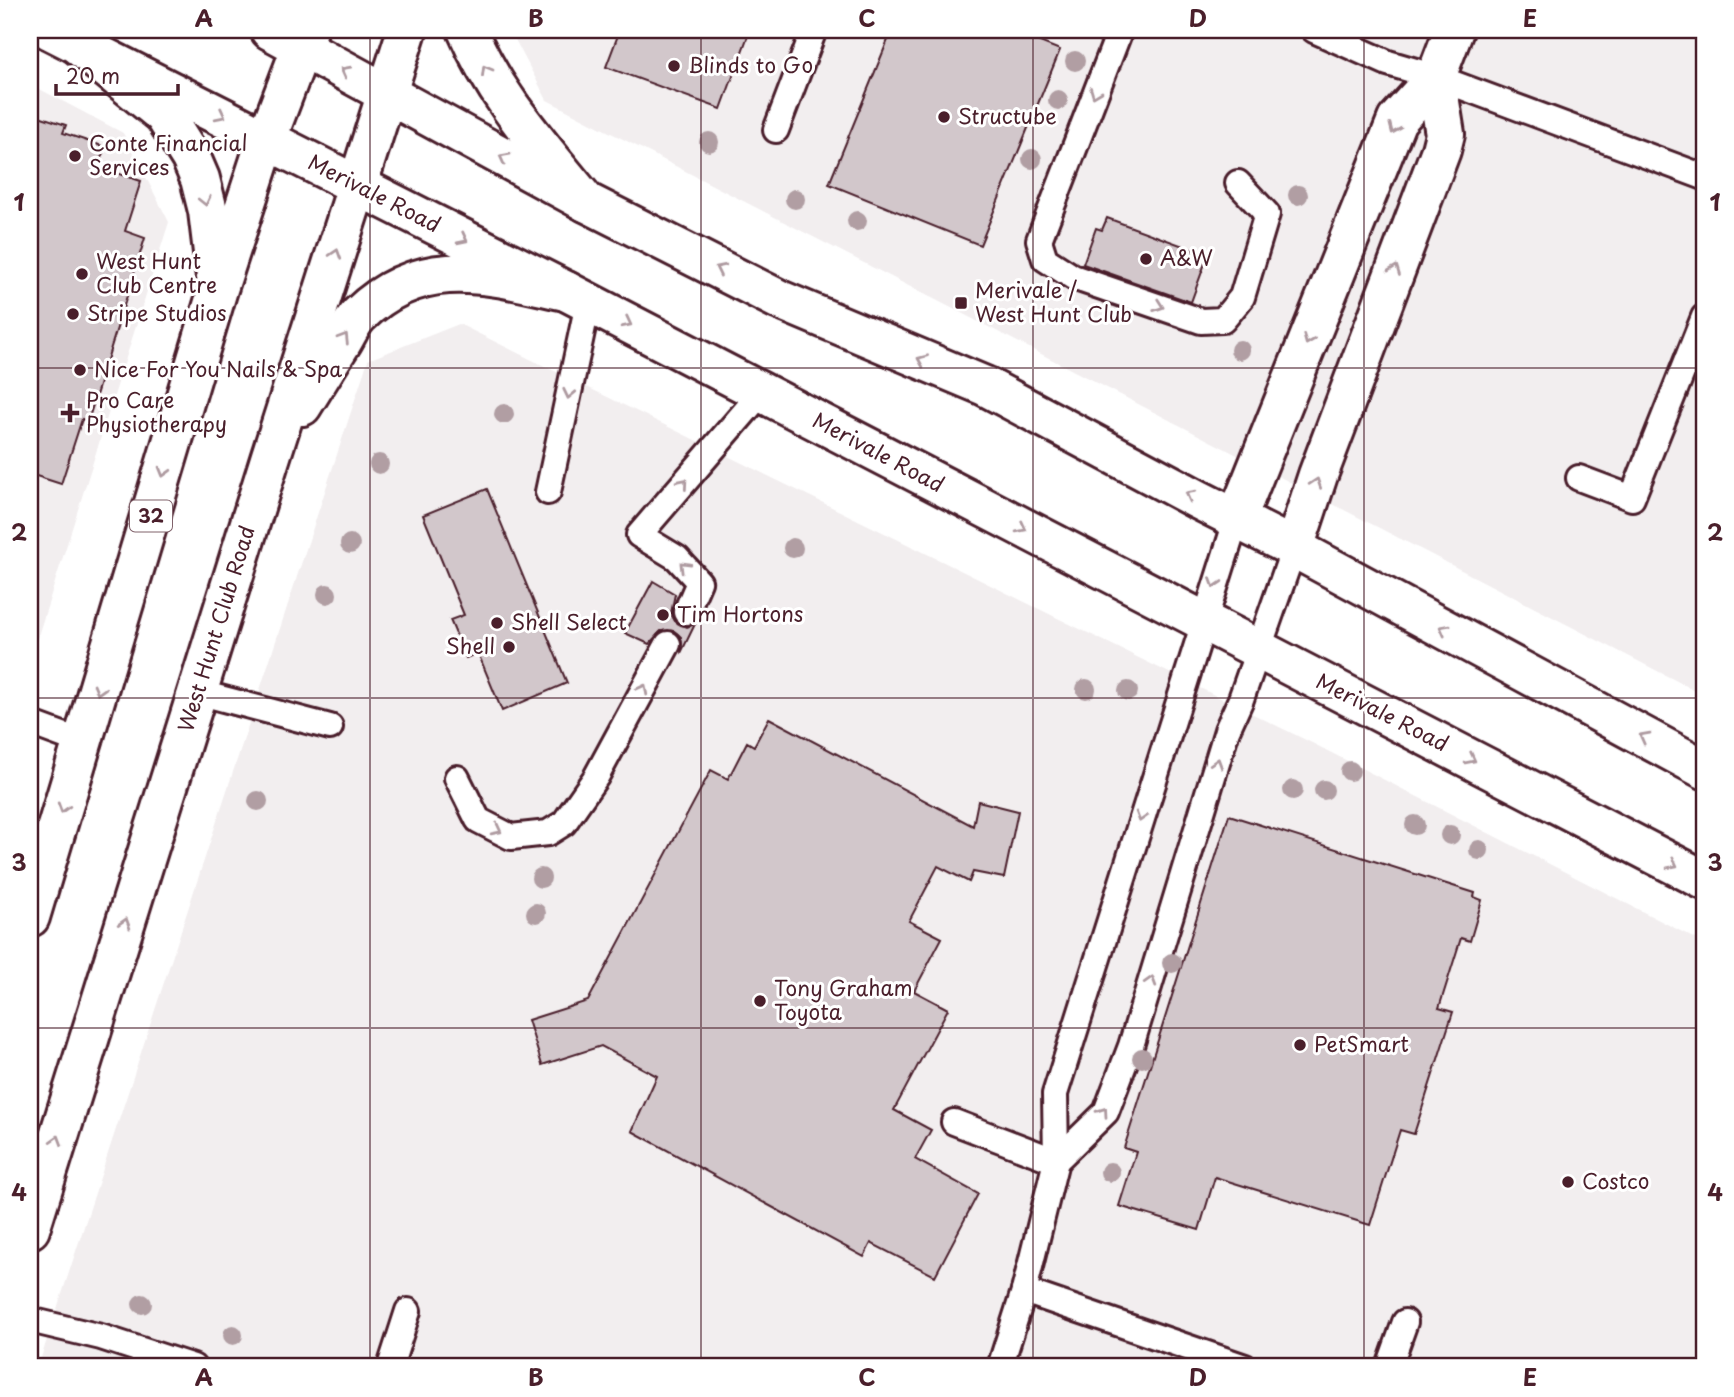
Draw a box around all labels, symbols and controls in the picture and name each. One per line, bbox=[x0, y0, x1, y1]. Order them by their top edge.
text: A bbox=[195, 0, 213, 35]
text: B bbox=[528, 0, 544, 35]
text: C bbox=[858, 0, 876, 35]
text: D bbox=[1189, 0, 1207, 35]
text: E bbox=[1523, 0, 1537, 35]
place label: Blinds to Go bbox=[688, 48, 813, 80]
scale bar bbox=[56, 52, 178, 96]
marker: Blinds to Go bbox=[666, 58, 682, 74]
text: 20 m bbox=[66, 59, 120, 91]
one-way arrow bbox=[481, 64, 494, 77]
one-way arrow bbox=[340, 66, 352, 79]
one-way arrow bbox=[1090, 87, 1104, 99]
place label: Structube bbox=[958, 99, 1057, 131]
one-way arrow bbox=[214, 106, 226, 120]
marker: Structube bbox=[936, 109, 952, 125]
one-way arrow bbox=[1388, 122, 1402, 134]
place label: Conte Financial Services bbox=[89, 126, 248, 182]
street label: Merivale Road bbox=[303, 145, 447, 239]
marker: Conte Financial Services bbox=[67, 148, 83, 164]
one-way arrow bbox=[499, 153, 511, 166]
text: 1 bbox=[14, 184, 25, 219]
text: 1 bbox=[1710, 184, 1721, 219]
one-way arrow bbox=[197, 195, 212, 207]
one-way arrow bbox=[456, 231, 468, 245]
place label: A&W bbox=[1160, 241, 1213, 273]
place label: West Hunt Club Centre bbox=[96, 244, 217, 300]
one-way arrow bbox=[328, 248, 342, 261]
marker: A&W bbox=[1138, 251, 1154, 267]
one-way arrow bbox=[715, 264, 727, 278]
one-way arrow bbox=[1387, 265, 1401, 277]
marker: West Hunt Club Centre bbox=[74, 266, 90, 282]
place label: Merivale / West Hunt Club bbox=[975, 273, 1132, 329]
marker: Merivale / West Hunt Club bbox=[953, 295, 969, 311]
place label: Stripe Studios bbox=[87, 296, 227, 328]
one-way arrow bbox=[1152, 298, 1164, 312]
marker: Stripe Studios bbox=[65, 306, 81, 322]
one-way arrow bbox=[620, 314, 632, 328]
one-way arrow bbox=[336, 333, 349, 346]
one-way arrow bbox=[1303, 333, 1317, 345]
place label: Nice For You Nails & Spa bbox=[94, 352, 342, 384]
one-way arrow bbox=[917, 354, 930, 368]
marker: Nice For You Nails & Spa bbox=[72, 362, 88, 378]
place label: Pro Care Physiotherapy bbox=[86, 383, 227, 439]
one-way arrow bbox=[563, 388, 578, 400]
marker: Pro Care Physiotherapy bbox=[60, 403, 80, 423]
street label: Merivale Road bbox=[807, 403, 950, 499]
one-way arrow bbox=[157, 466, 172, 478]
one-way arrow bbox=[1307, 478, 1322, 490]
one-way arrow bbox=[675, 479, 688, 492]
one-way arrow bbox=[1184, 490, 1197, 503]
road number: 32 bbox=[130, 500, 172, 531]
text: 2 bbox=[11, 514, 27, 549]
text: 2 bbox=[1707, 514, 1723, 549]
one-way arrow bbox=[1015, 519, 1027, 533]
street label: West Hunt Club Road bbox=[168, 521, 262, 736]
one-way arrow bbox=[680, 562, 692, 574]
one-way arrow bbox=[1209, 576, 1223, 588]
place label: Tim Hortons bbox=[677, 597, 803, 629]
place label: Shell Select bbox=[511, 605, 627, 637]
marker: Tim Hortons bbox=[655, 607, 671, 623]
marker: Shell Select bbox=[489, 615, 505, 631]
one-way arrow bbox=[1439, 624, 1451, 637]
place label: Shell bbox=[446, 629, 495, 661]
marker: Shell bbox=[501, 639, 517, 655]
street label: Merivale Road bbox=[1311, 664, 1455, 758]
one-way arrow bbox=[93, 684, 108, 696]
one-way arrow bbox=[635, 684, 649, 696]
one-way arrow bbox=[1639, 732, 1651, 745]
one-way arrow bbox=[1464, 751, 1476, 764]
one-way arrow bbox=[1208, 757, 1223, 769]
one-way arrow bbox=[57, 801, 72, 813]
one-way arrow bbox=[1135, 811, 1150, 823]
one-way arrow bbox=[490, 822, 503, 835]
text: 3 bbox=[11, 844, 27, 879]
text: 3 bbox=[1707, 844, 1723, 879]
one-way arrow bbox=[1666, 855, 1678, 869]
one-way arrow bbox=[117, 917, 131, 929]
place label: Tony Graham Toyota bbox=[774, 971, 913, 1027]
one-way arrow bbox=[1142, 975, 1157, 987]
marker: Tony Graham Toyota bbox=[752, 993, 768, 1009]
place label: PetSmart bbox=[1314, 1027, 1409, 1059]
marker: PetSmart bbox=[1292, 1037, 1308, 1053]
one-way arrow bbox=[1095, 1107, 1107, 1120]
one-way arrow bbox=[49, 1134, 64, 1146]
place label: Costco bbox=[1582, 1164, 1649, 1196]
text: 4 bbox=[11, 1174, 27, 1209]
marker: Costco bbox=[1560, 1174, 1576, 1190]
text: 4 bbox=[1707, 1174, 1723, 1209]
text: A bbox=[195, 1359, 213, 1394]
text: B bbox=[528, 1359, 544, 1394]
text: C bbox=[858, 1359, 876, 1394]
text: D bbox=[1189, 1359, 1207, 1394]
text: E bbox=[1523, 1359, 1537, 1394]

